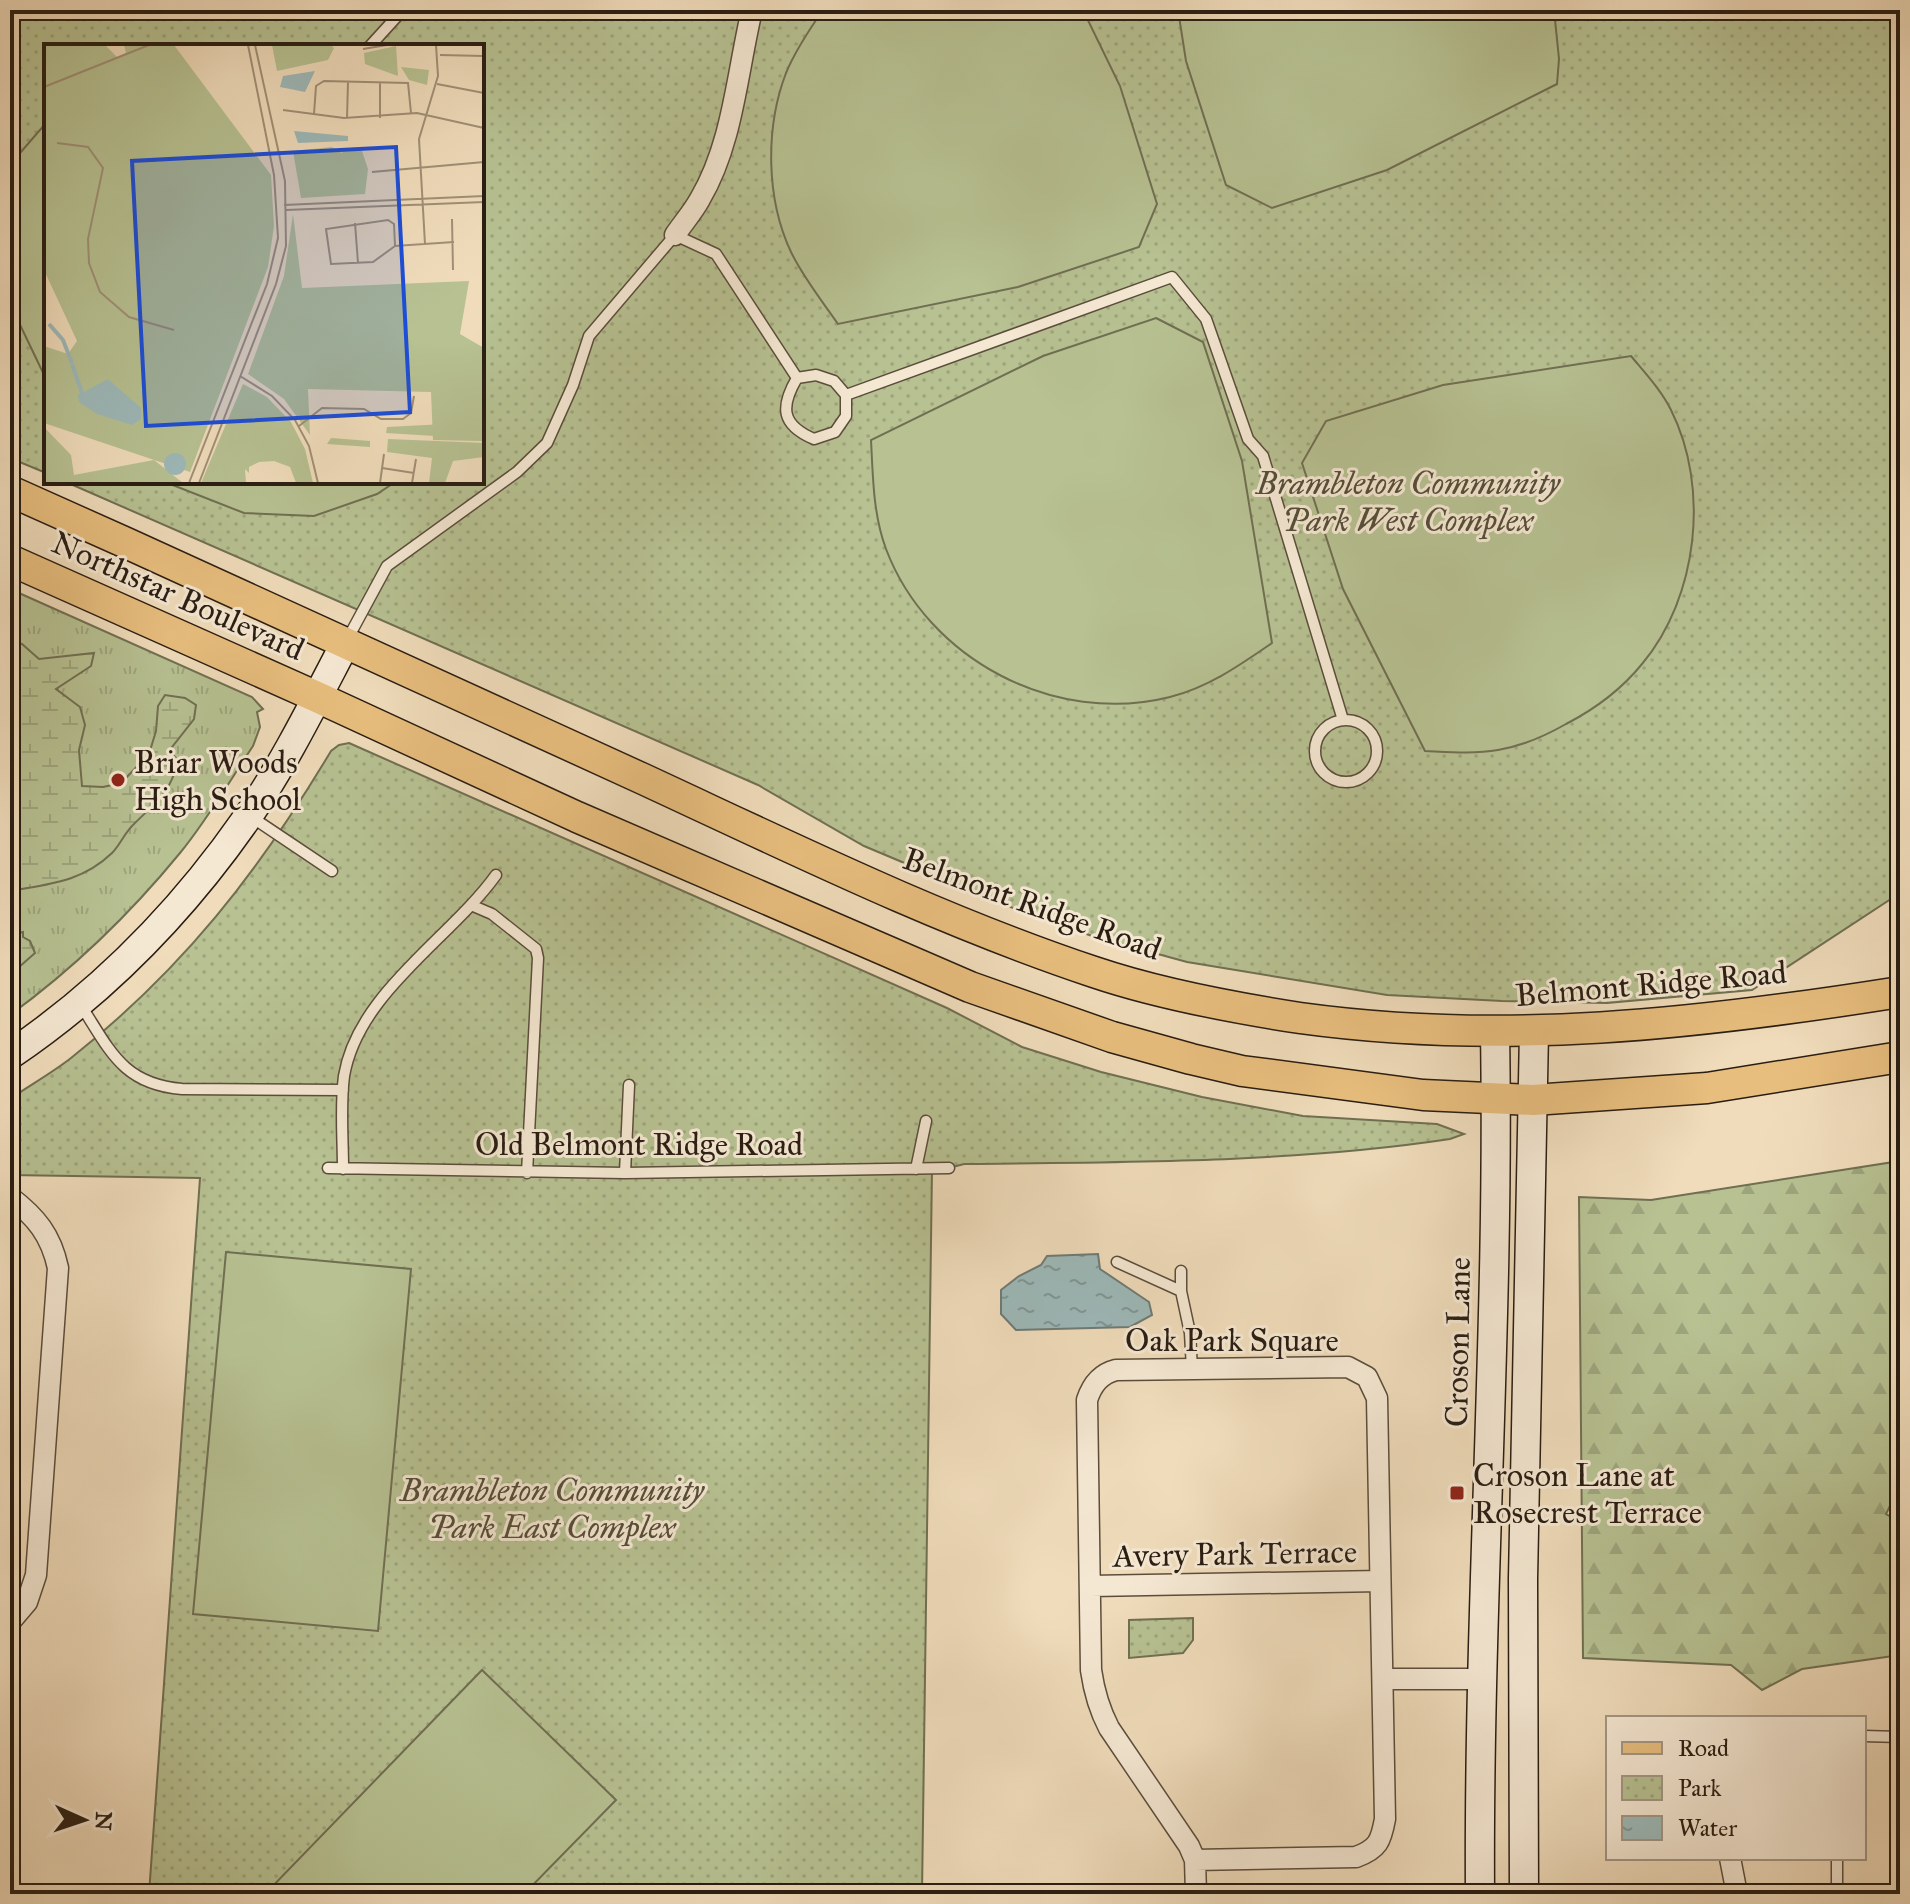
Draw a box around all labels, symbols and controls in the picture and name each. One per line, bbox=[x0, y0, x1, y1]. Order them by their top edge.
inset map bbox=[44, 44, 484, 484]
park label: Brambleton Community Park West Complex bbox=[1254, 464, 1561, 540]
street label: Northstar Boulevard bbox=[46, 523, 310, 669]
place label: Briar Woods High School bbox=[134, 743, 301, 819]
marker: Briar Woods High School bbox=[109, 771, 127, 789]
street label: Belmont Ridge Road bbox=[897, 839, 1167, 969]
street label: Belmont Ridge Road bbox=[1514, 953, 1788, 1015]
street label: Old Belmont Ridge Road bbox=[475, 1125, 803, 1164]
street label: Croson Lane bbox=[1437, 1257, 1479, 1427]
street label: Oak Park Square bbox=[1125, 1321, 1339, 1360]
place label: Croson Lane at Rosecrest Terrace bbox=[1473, 1456, 1702, 1532]
park label: Brambleton Community Park East Complex bbox=[398, 1471, 705, 1547]
marker: Croson Lane at Rosecrest Terrace bbox=[1448, 1484, 1466, 1502]
street label: Avery Park Terrace bbox=[1111, 1532, 1357, 1576]
legend bbox=[1606, 1716, 1866, 1860]
text: Road bbox=[1678, 1733, 1729, 1763]
text: Park bbox=[1678, 1773, 1722, 1803]
north arrow bbox=[44, 1780, 124, 1860]
text: N bbox=[89, 1811, 117, 1831]
text: Water bbox=[1678, 1813, 1737, 1843]

